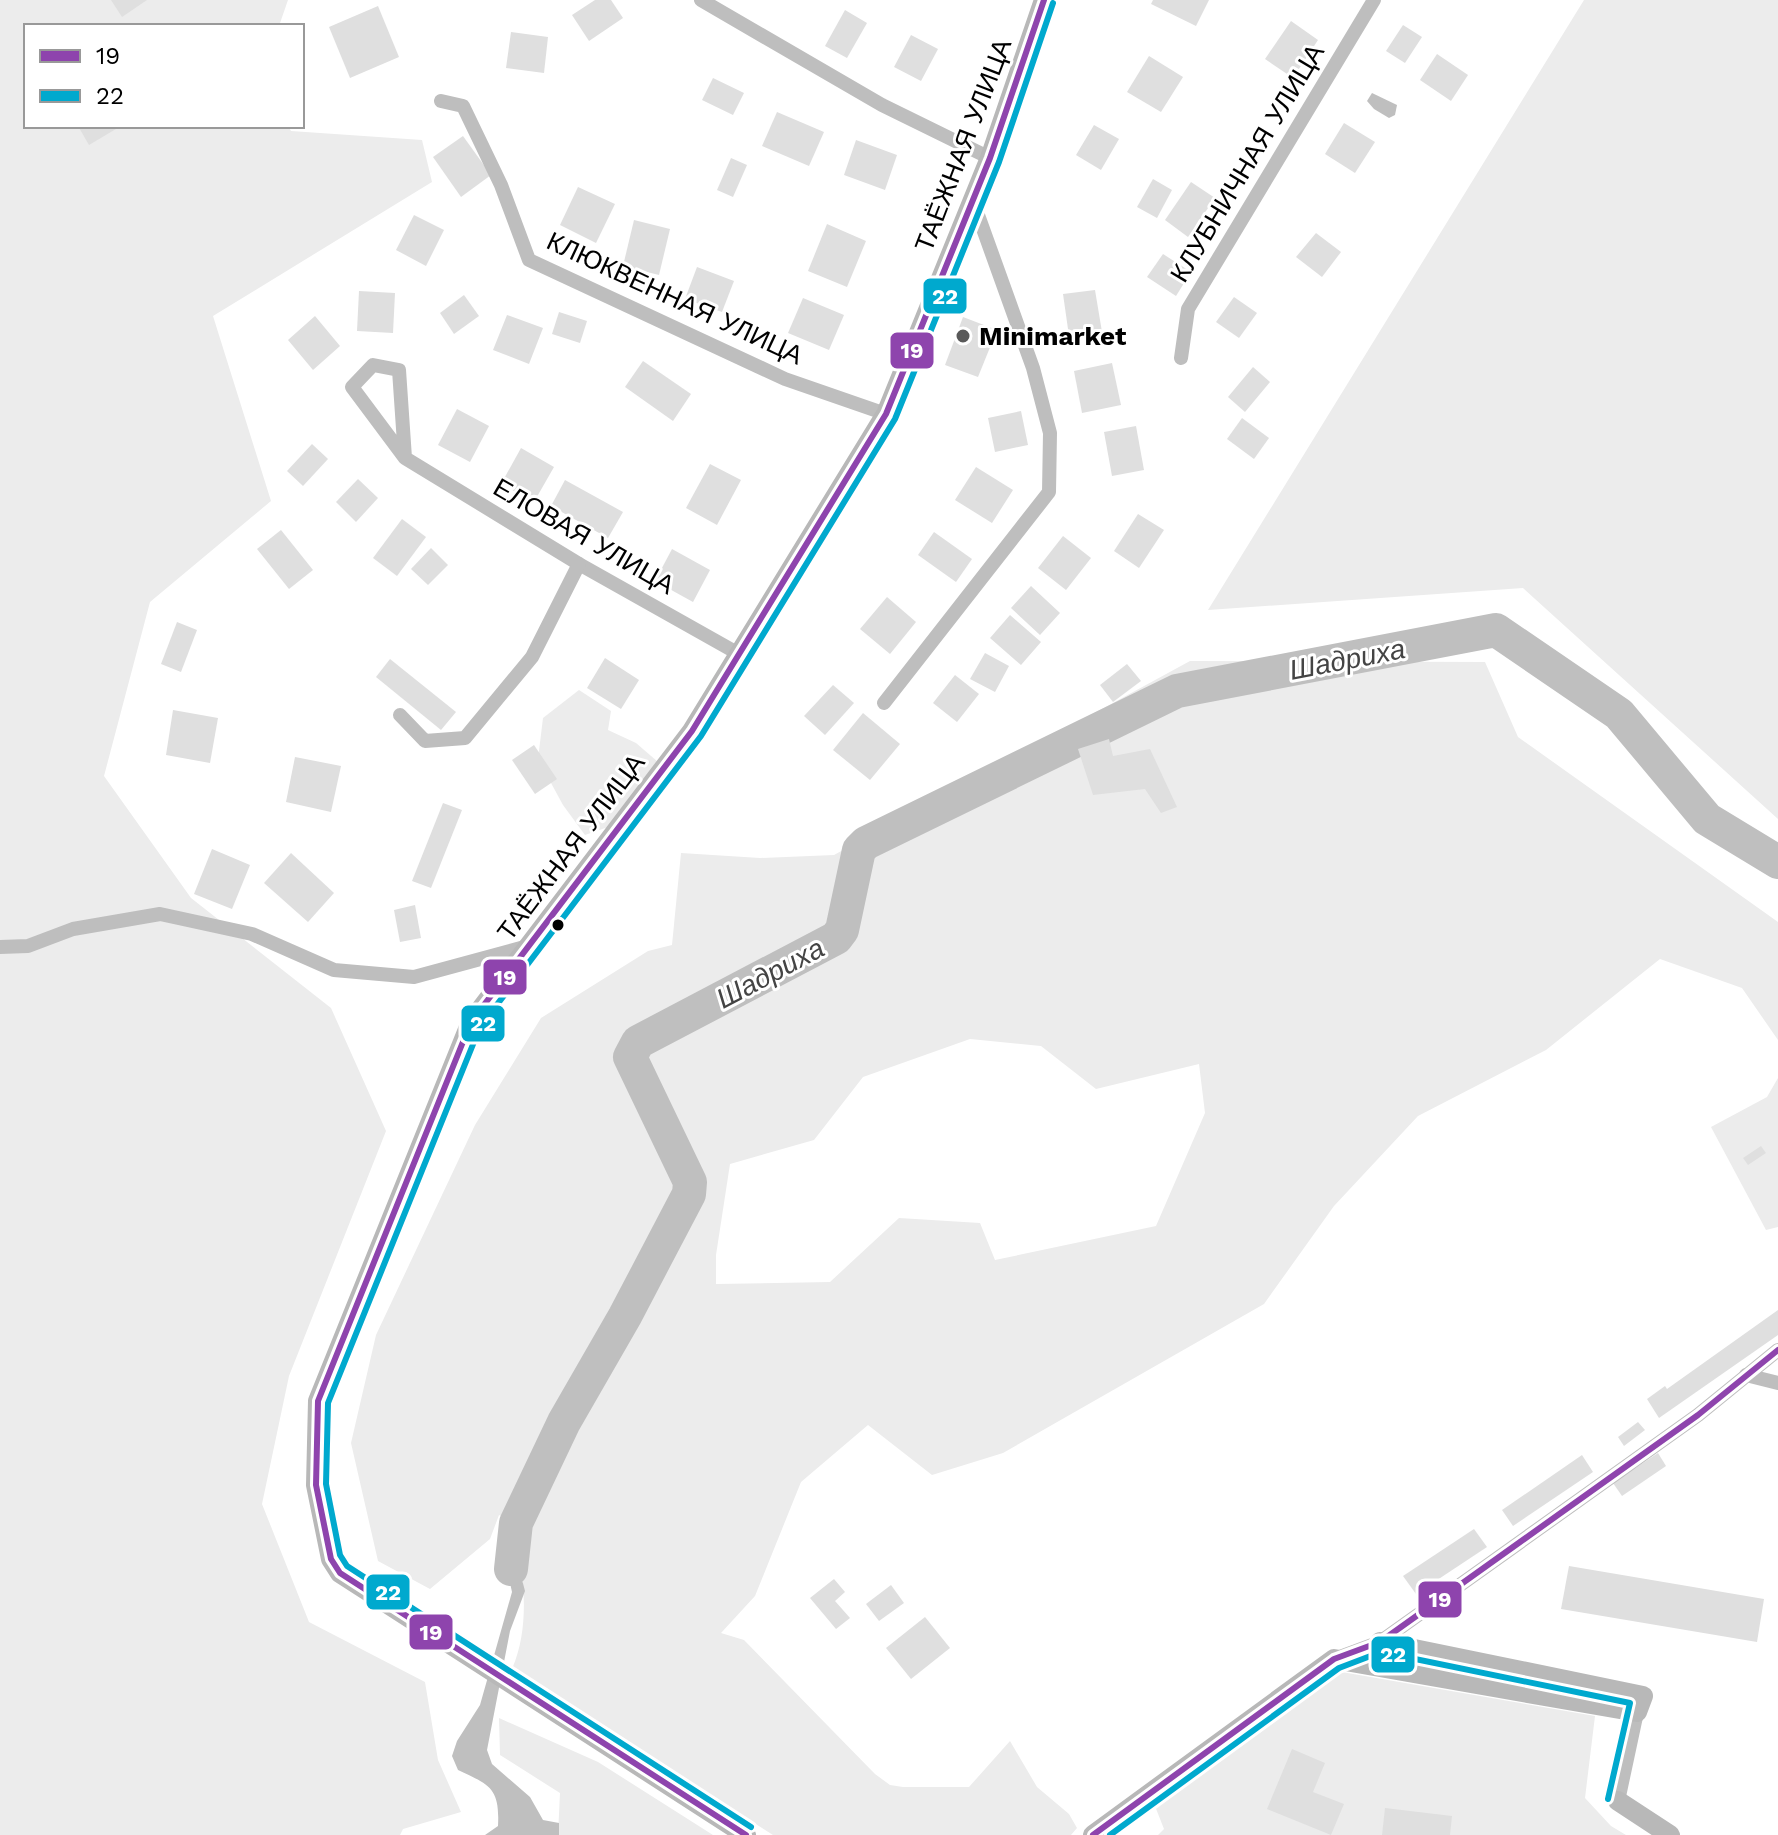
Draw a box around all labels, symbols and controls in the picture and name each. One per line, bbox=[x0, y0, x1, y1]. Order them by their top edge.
legend bbox=[24, 24, 304, 128]
street label: ТАЁЖНАЯ УЛИЦА bbox=[909, 34, 1018, 256]
street label: КЛУБНИЧНАЯ УЛИЦА bbox=[1164, 38, 1330, 287]
text: 19 bbox=[96, 42, 120, 70]
text: 22 bbox=[96, 82, 124, 110]
street label: КЛЮКВЕННАЯ УЛИЦА bbox=[542, 225, 808, 371]
line badge: 22 bbox=[922, 277, 968, 315]
text: 22 bbox=[932, 284, 958, 309]
place label: Minimarket bbox=[979, 321, 1127, 351]
marker: Minimarket bbox=[954, 327, 972, 345]
line badge: 19 bbox=[889, 331, 935, 370]
text: 19 bbox=[900, 338, 924, 363]
street label: ЕЛОВАЯ УЛИЦА bbox=[488, 472, 680, 600]
water label: Шадриха bbox=[1286, 632, 1408, 687]
street label: ТАЁЖНАЯ УЛИЦА bbox=[491, 747, 651, 946]
unlabelled marker bbox=[550, 917, 566, 933]
water label: Шадриха bbox=[711, 931, 830, 1016]
line badge: 19 bbox=[482, 958, 528, 996]
text: 19 bbox=[493, 965, 517, 990]
line badge: 22 bbox=[460, 1004, 506, 1043]
text: 22 bbox=[470, 1011, 496, 1036]
line badge: 22 bbox=[365, 1573, 411, 1611]
text: 22 bbox=[375, 1580, 401, 1605]
line badge: 19 bbox=[1417, 1580, 1463, 1619]
text: 19 bbox=[1428, 1587, 1452, 1612]
line badge: 19 bbox=[408, 1613, 454, 1651]
text: 19 bbox=[419, 1620, 443, 1645]
line badge: 22 bbox=[1370, 1635, 1416, 1674]
text: 22 bbox=[1380, 1642, 1406, 1667]

